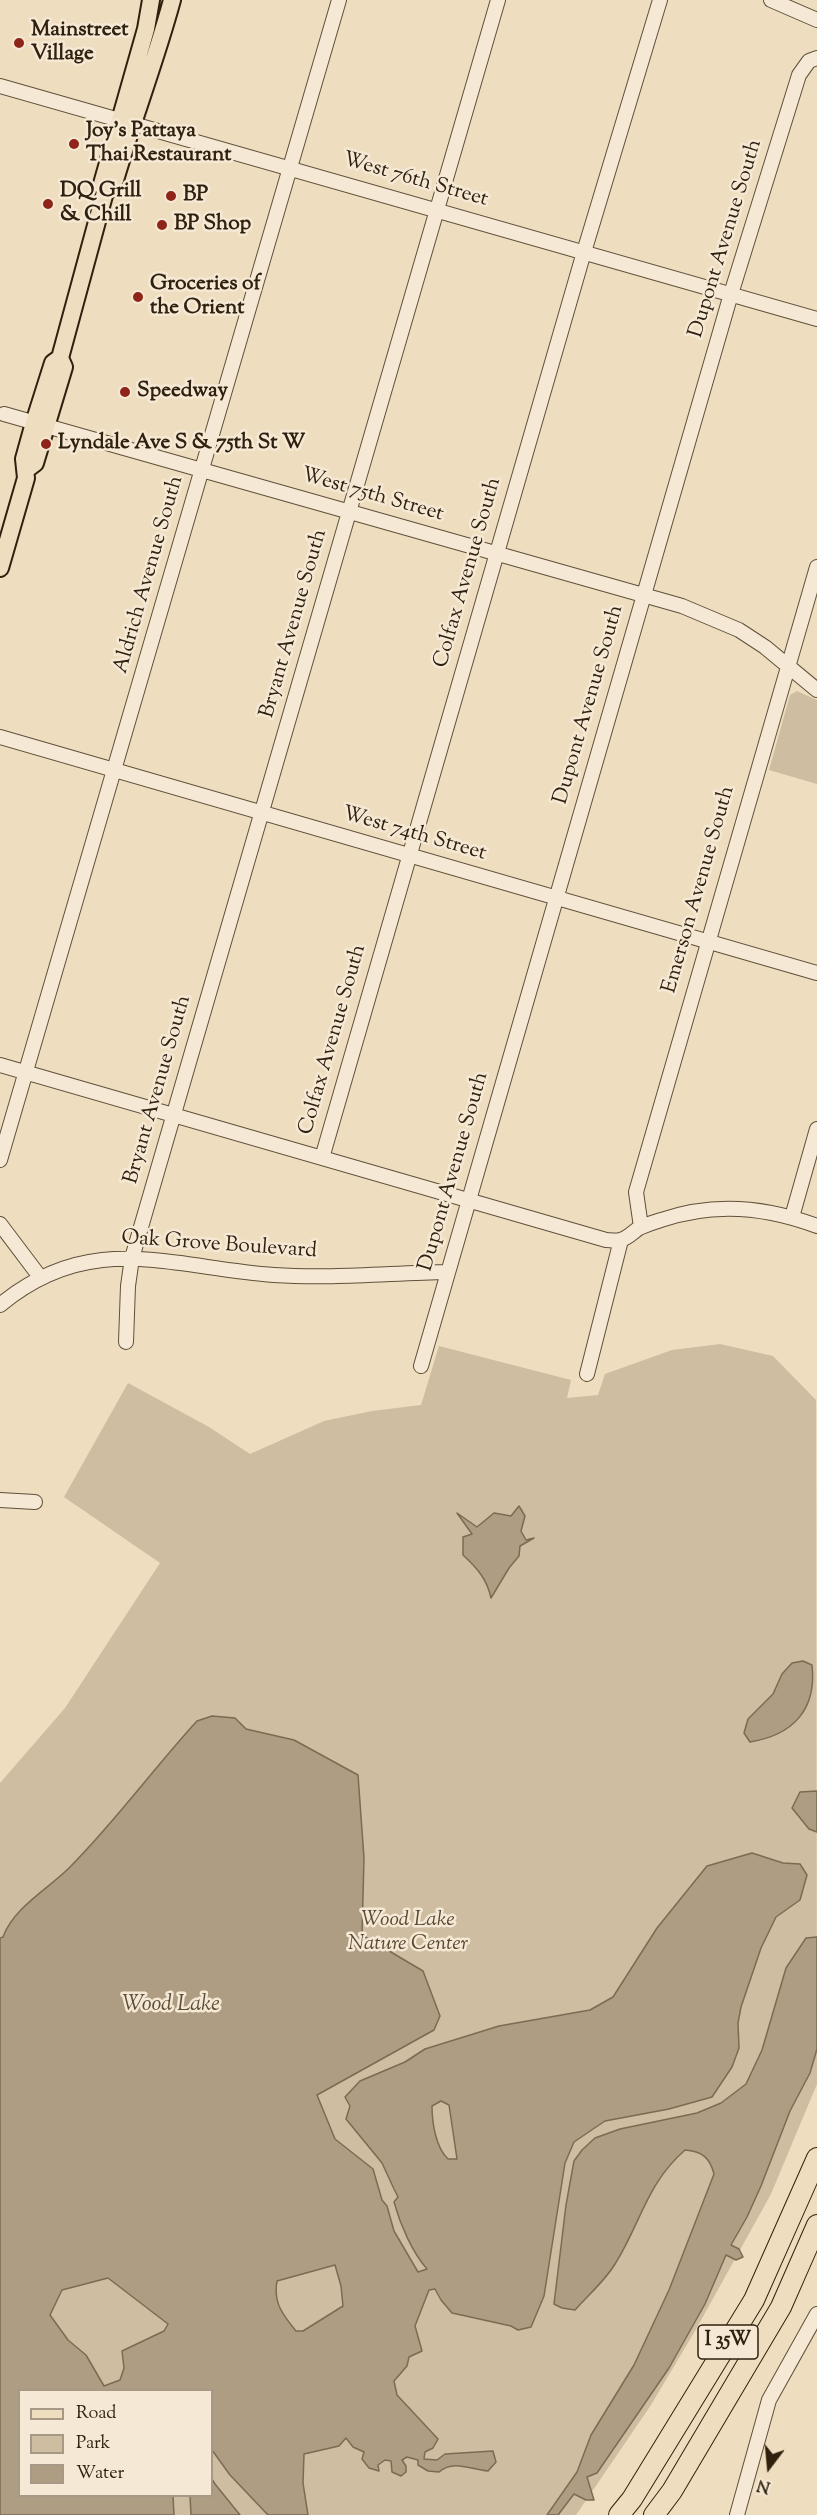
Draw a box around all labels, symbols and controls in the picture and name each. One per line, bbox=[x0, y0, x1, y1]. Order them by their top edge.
place label: Mainstreet Village bbox=[31, 18, 128, 68]
marker: Mainstreet Village bbox=[12, 36, 26, 50]
place label: Joy's Pattaya Thai Restaurant bbox=[86, 119, 231, 169]
marker: Joy's Pattaya Thai Restaurant bbox=[67, 137, 81, 151]
street label: Dupont Avenue South bbox=[685, 137, 769, 341]
street label: West 76th Street bbox=[339, 148, 491, 214]
place label: DQ Grill & Chill bbox=[60, 179, 141, 229]
place label: BP bbox=[183, 183, 208, 209]
marker: BP bbox=[164, 189, 178, 203]
marker: DQ Grill & Chill bbox=[41, 197, 55, 211]
place label: BP Shop bbox=[174, 212, 251, 238]
marker: BP Shop bbox=[155, 218, 169, 232]
place label: Groceries of the Orient bbox=[150, 272, 261, 322]
marker: Groceries of the Orient bbox=[131, 290, 145, 304]
place label: Speedway bbox=[137, 379, 228, 405]
marker: Speedway bbox=[118, 385, 132, 399]
place label: Lyndale Ave S & 75th St W bbox=[58, 431, 305, 457]
marker: Lyndale Ave S & 75th St W bbox=[39, 437, 53, 451]
street label: West 75th Street bbox=[298, 464, 446, 528]
street label: Aldrich Avenue South bbox=[110, 473, 190, 677]
street label: Colfax Avenue South bbox=[430, 475, 508, 671]
street label: Bryant Avenue South bbox=[256, 527, 334, 721]
street label: Dupont Avenue South bbox=[550, 603, 630, 807]
street label: Emerson Avenue South bbox=[658, 783, 742, 997]
street label: West 74th Street bbox=[339, 802, 489, 868]
street label: Colfax Avenue South bbox=[295, 942, 373, 1138]
street label: Bryant Avenue South bbox=[120, 993, 198, 1187]
street label: Dupont Avenue South bbox=[415, 1070, 495, 1274]
street label: Oak Grove Boulevard bbox=[120, 1227, 318, 1265]
park label: Wood Lake Nature Center bbox=[348, 1908, 468, 1958]
water label: Wood Lake bbox=[122, 1993, 220, 2019]
road number: I 35W bbox=[698, 2325, 758, 2359]
legend bbox=[18, 2389, 213, 2497]
text: Road bbox=[76, 2401, 116, 2427]
text: Park bbox=[76, 2431, 110, 2457]
north arrow bbox=[739, 2437, 799, 2497]
text: Water bbox=[76, 2461, 124, 2487]
text: N bbox=[755, 2472, 773, 2498]

